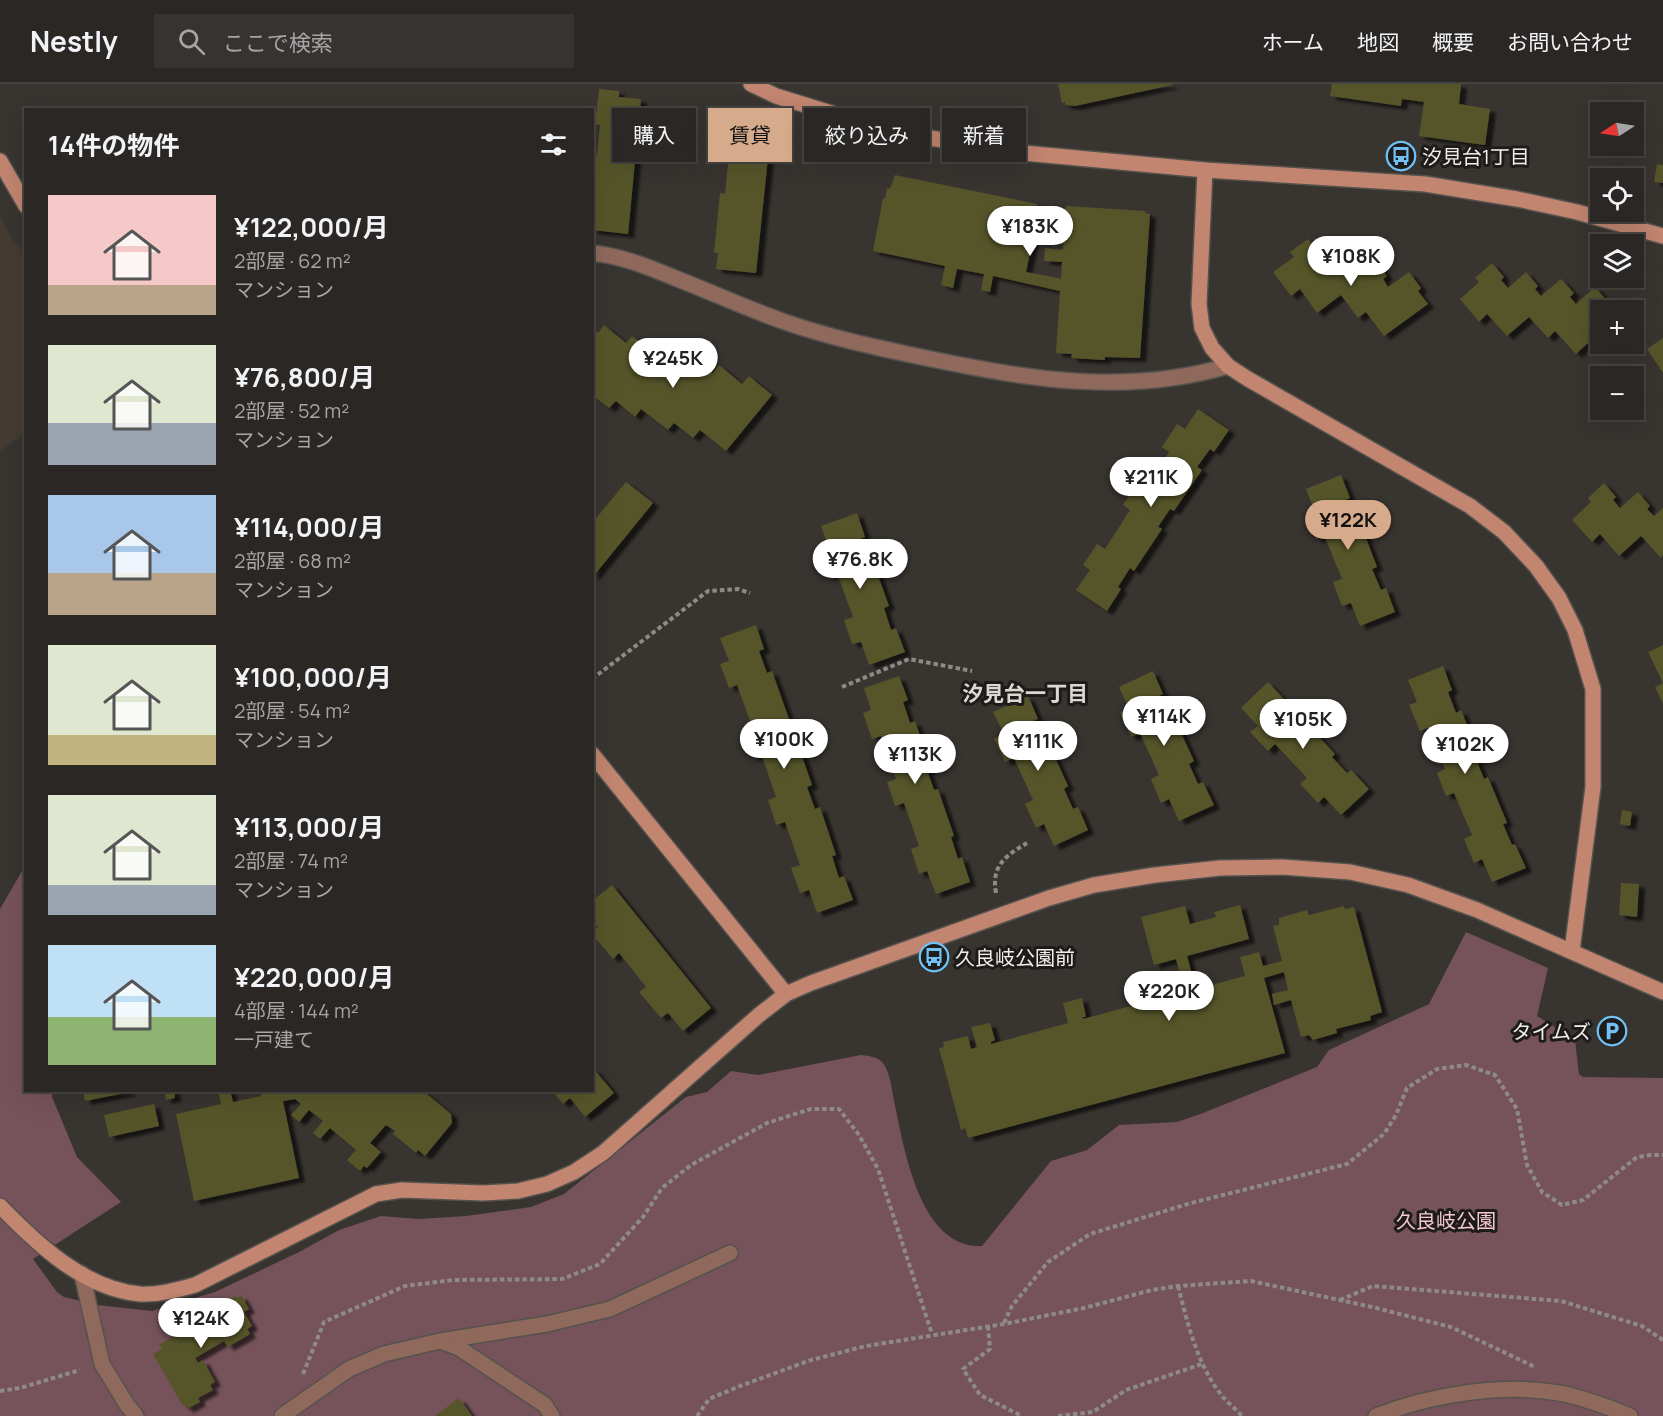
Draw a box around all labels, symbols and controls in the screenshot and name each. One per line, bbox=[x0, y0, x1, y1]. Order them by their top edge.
search box bbox=[154, 14, 574, 68]
text: Nestly bbox=[30, 22, 118, 60]
icon: search bbox=[175, 25, 208, 58]
text: ここで検索 bbox=[223, 28, 333, 58]
text: ホーム bbox=[1262, 28, 1324, 56]
text: 地図 bbox=[1357, 28, 1399, 56]
text: 概要 bbox=[1432, 28, 1474, 56]
text: お問い合わせ bbox=[1507, 28, 1633, 56]
north arrow bbox=[1590, 102, 1644, 156]
map controls bbox=[1590, 102, 1644, 420]
chip: 購入 bbox=[612, 108, 696, 162]
chip: 賃貸 bbox=[708, 108, 792, 162]
chip: 絞り込み bbox=[804, 108, 930, 162]
chip: 新着 bbox=[942, 108, 1026, 162]
text: 14件の物件 bbox=[48, 127, 179, 163]
icon: filters bbox=[537, 128, 570, 161]
bus stop icon: 汐見台1丁目 bbox=[1385, 140, 1417, 172]
place label: 汐見台1丁目 bbox=[1422, 143, 1530, 170]
button: locate bbox=[1590, 168, 1644, 222]
pin: ¥183K bbox=[988, 206, 1072, 257]
text: ¥122,000/月 bbox=[234, 209, 389, 245]
text: ¥183K bbox=[1001, 212, 1059, 239]
icon: home bbox=[96, 219, 168, 291]
button: layers bbox=[1590, 234, 1644, 288]
pin: ¥108K bbox=[1309, 236, 1393, 287]
text: ¥108K bbox=[1321, 242, 1381, 269]
text: 2部屋 · 62 m² bbox=[234, 247, 351, 274]
text: マンション bbox=[234, 276, 334, 303]
button: + bbox=[1590, 300, 1644, 354]
pin: ¥245K bbox=[631, 338, 715, 389]
text: ¥245K bbox=[643, 344, 703, 371]
text: ¥76,800/月 bbox=[234, 359, 375, 395]
button: − bbox=[1590, 366, 1644, 420]
icon: home bbox=[96, 369, 168, 441]
text: 2部屋 · 52 m² bbox=[234, 397, 349, 424]
text: マンション bbox=[234, 426, 334, 453]
pin: ¥211K bbox=[1109, 457, 1193, 508]
text: ¥211K bbox=[1124, 463, 1178, 490]
pin: ¥122K bbox=[1306, 500, 1390, 551]
text: ¥122K bbox=[1319, 506, 1377, 533]
text: ¥114,000/月 bbox=[234, 509, 384, 545]
icon: home bbox=[96, 519, 168, 591]
pin: ¥76.8K bbox=[811, 539, 909, 590]
text: ¥76.8K bbox=[827, 545, 893, 572]
text: 2部屋 · 68 m² bbox=[234, 547, 351, 574]
text: マンション bbox=[234, 576, 334, 603]
text: ¥100,000/月 bbox=[234, 659, 392, 695]
icon: home bbox=[96, 669, 168, 741]
district label: 汐見台一丁目 bbox=[962, 679, 1088, 707]
pin: ¥114K bbox=[1122, 696, 1206, 747]
text: 2部屋 · 54 m² bbox=[234, 697, 350, 724]
pin: ¥105K bbox=[1261, 699, 1345, 750]
text: ¥114K bbox=[1137, 702, 1191, 729]
text: ¥105K bbox=[1274, 705, 1332, 732]
pin: ¥100K bbox=[742, 719, 826, 770]
pin: ¥111K bbox=[996, 721, 1080, 772]
pin: ¥102K bbox=[1423, 724, 1507, 775]
text: ¥100K bbox=[754, 725, 814, 752]
text: マンション bbox=[234, 726, 334, 753]
text: ¥111K bbox=[1012, 727, 1064, 754]
text: ¥102K bbox=[1436, 730, 1495, 757]
pin: ¥113K bbox=[873, 734, 957, 785]
text: ¥113K bbox=[888, 740, 942, 767]
text: ¥113,000/月 bbox=[234, 809, 384, 845]
icon: home bbox=[96, 819, 168, 891]
text: 2部屋 · 74 m² bbox=[234, 847, 348, 874]
text: マンション bbox=[234, 876, 334, 903]
bus stop icon: 久良岐公園前 bbox=[918, 941, 950, 973]
place label: 久良岐公園前 bbox=[955, 944, 1075, 971]
text: ¥220,000/月 bbox=[234, 959, 394, 995]
icon: home bbox=[96, 969, 168, 1041]
pin: ¥220K bbox=[1127, 971, 1211, 1022]
text: ¥220K bbox=[1138, 977, 1200, 1004]
text: 4部屋 · 144 m² bbox=[234, 997, 359, 1024]
parking icon: タイムズ bbox=[1596, 1015, 1628, 1047]
place label: タイムズ bbox=[1511, 1018, 1591, 1045]
text: 一戸建て bbox=[234, 1026, 314, 1053]
park label: 久良岐公園 bbox=[1396, 1207, 1496, 1234]
pin: ¥124K bbox=[159, 1298, 243, 1349]
text: ¥124K bbox=[172, 1304, 230, 1331]

